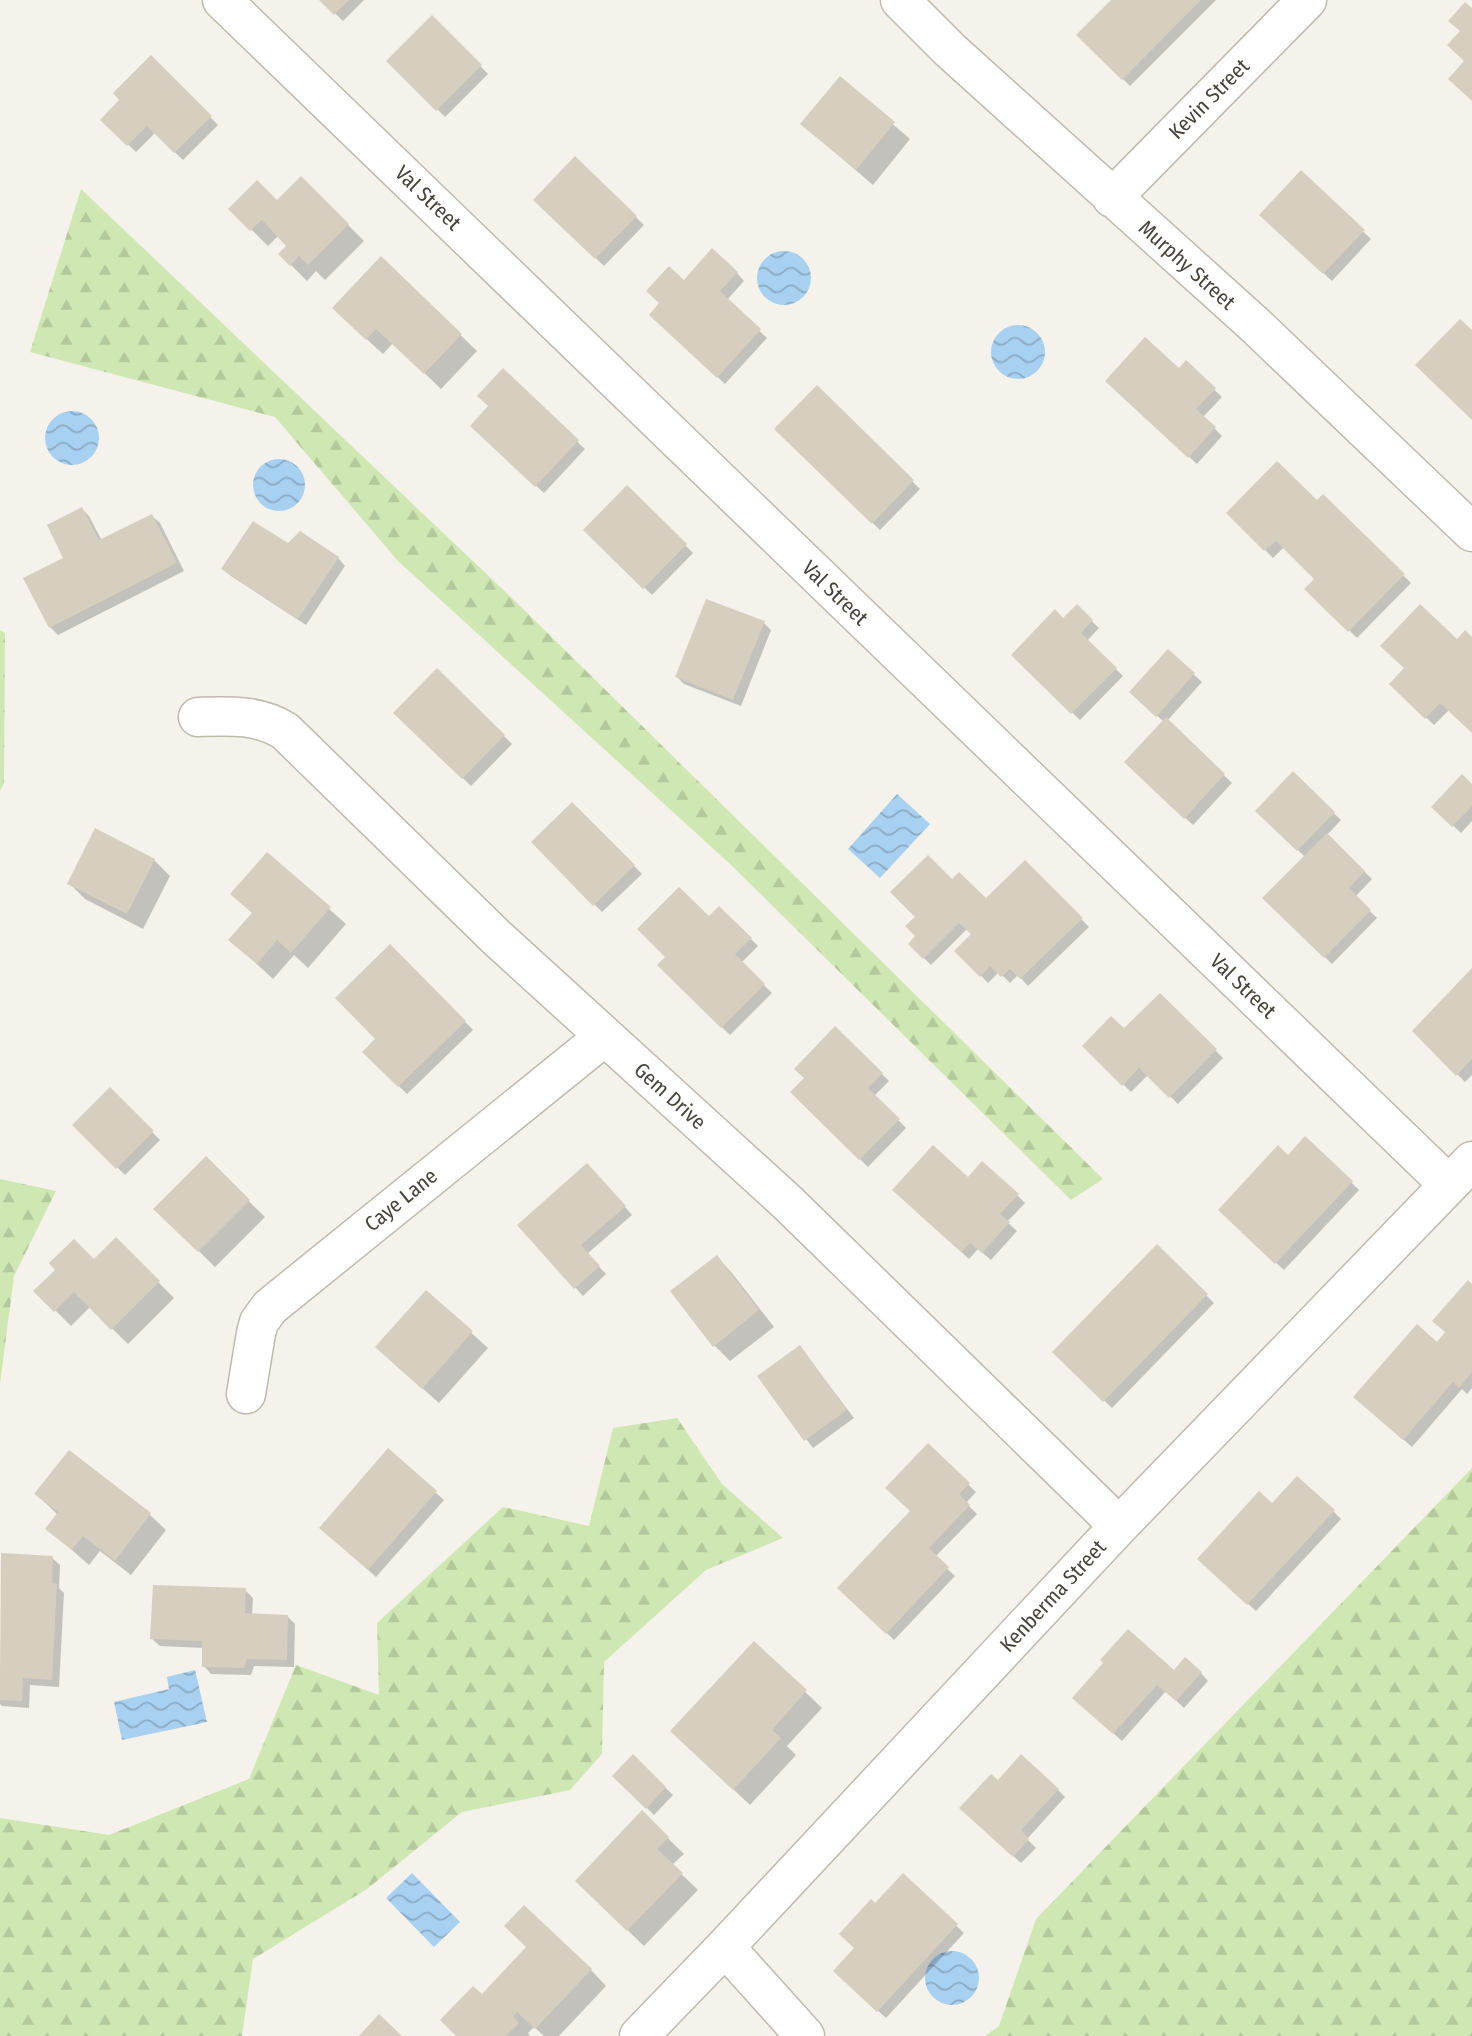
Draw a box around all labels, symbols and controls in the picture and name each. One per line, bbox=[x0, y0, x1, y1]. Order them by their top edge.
street label: Kevin Street bbox=[1163, 53, 1255, 145]
street label: Val Street bbox=[389, 160, 467, 236]
street label: Murphy Street bbox=[1133, 215, 1241, 315]
street label: Val Street bbox=[796, 555, 874, 631]
street label: Val Street bbox=[1204, 948, 1282, 1024]
street label: Gem Drive bbox=[629, 1057, 711, 1135]
street label: Caye Lane bbox=[359, 1163, 443, 1237]
street label: Kenberma Street bbox=[994, 1534, 1112, 1658]

